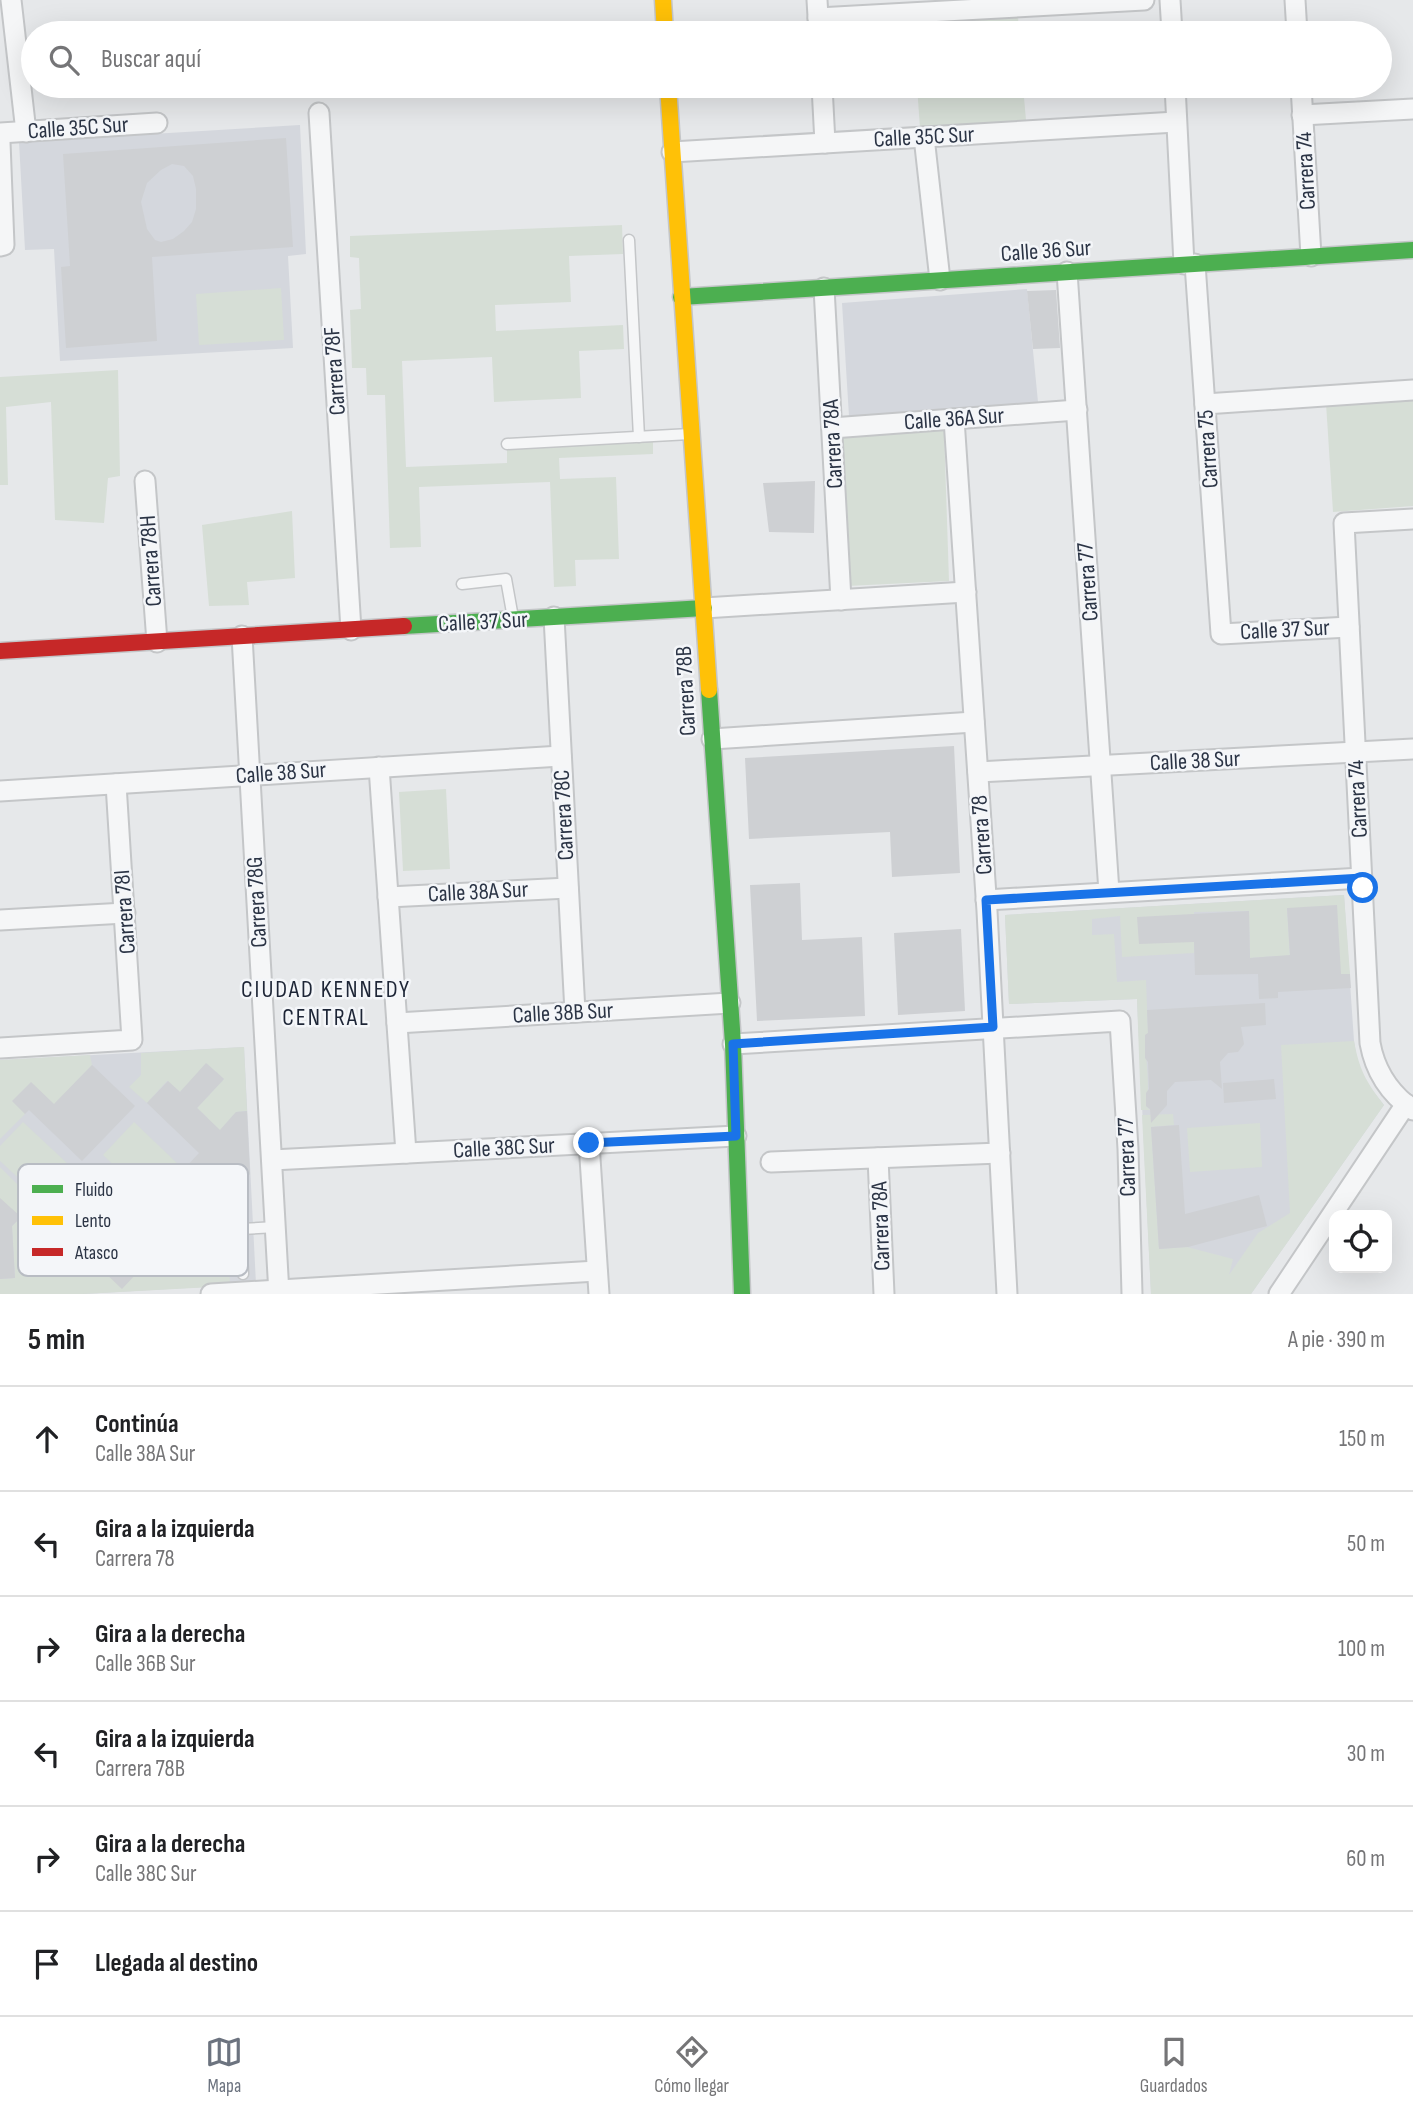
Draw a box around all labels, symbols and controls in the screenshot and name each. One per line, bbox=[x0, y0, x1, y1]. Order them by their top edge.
search box bbox=[21, 21, 1392, 98]
icon: search bbox=[45, 41, 83, 79]
text: Buscar aquí bbox=[101, 44, 201, 75]
street label: Calle 35C Sur bbox=[27, 110, 130, 145]
street label: Calle 35C Sur bbox=[873, 120, 975, 154]
street label: Carrera 74 bbox=[1290, 131, 1322, 211]
street label: Calle 36 Sur bbox=[1000, 234, 1093, 268]
street label: Carrera 78F bbox=[318, 326, 352, 416]
street label: Carrera 78A bbox=[817, 398, 849, 489]
street label: Calle 36A Sur bbox=[903, 402, 1005, 436]
street label: Carrera 75 bbox=[1191, 409, 1225, 489]
street label: Carrera 78H bbox=[134, 514, 168, 608]
street label: Carrera 77 bbox=[1071, 542, 1105, 622]
street label: Calle 37 Sur bbox=[438, 606, 529, 638]
street label: Calle 37 Sur bbox=[1240, 614, 1331, 646]
street label: Carrera 78B bbox=[670, 645, 702, 737]
street label: Calle 38 Sur bbox=[1149, 745, 1241, 777]
street label: Calle 38 Sur bbox=[235, 756, 328, 790]
street label: Carrera 74 bbox=[1342, 759, 1374, 839]
street label: Carrera 78C bbox=[548, 769, 580, 861]
street label: Carrera 78 bbox=[965, 794, 999, 876]
street label: Carrera 78G bbox=[241, 856, 273, 948]
street label: Carrera 78I bbox=[108, 869, 142, 955]
route start bbox=[1347, 872, 1378, 903]
street label: Calle 38A Sur bbox=[427, 875, 529, 909]
district label: CIUDAD KENNEDY CENTRAL bbox=[241, 975, 411, 1032]
street label: Calle 38B Sur bbox=[512, 996, 614, 1030]
street label: Carrera 77 bbox=[1112, 1117, 1142, 1197]
route end bbox=[573, 1127, 604, 1158]
street label: Calle 38C Sur bbox=[453, 1131, 556, 1165]
legend bbox=[18, 1164, 248, 1276]
text: Fluido bbox=[75, 1179, 113, 1202]
street label: Carrera 78A bbox=[865, 1181, 897, 1271]
text: Lento bbox=[75, 1210, 111, 1233]
map controls bbox=[1329, 1210, 1392, 1273]
button: locate bbox=[1329, 1210, 1392, 1273]
text: Atasco bbox=[74, 1242, 118, 1265]
text: 5 min bbox=[28, 1322, 85, 1358]
text: A pie · 390 m bbox=[1288, 1326, 1385, 1354]
text: Continúa bbox=[95, 1409, 179, 1440]
icon: ahead bbox=[28, 1420, 66, 1458]
text: 150 m bbox=[1339, 1425, 1385, 1453]
text: Calle 38A Sur bbox=[95, 1440, 195, 1468]
text: Gira a la izquierda bbox=[95, 1514, 255, 1545]
icon: left bbox=[28, 1525, 66, 1563]
text: 50 m bbox=[1347, 1530, 1385, 1558]
text: Carrera 78 bbox=[95, 1545, 175, 1573]
text: Gira a la derecha bbox=[95, 1619, 245, 1650]
icon: right bbox=[28, 1630, 66, 1668]
text: 100 m bbox=[1338, 1635, 1385, 1663]
text: Calle 36B Sur bbox=[95, 1650, 196, 1678]
text: Gira a la izquierda bbox=[95, 1724, 255, 1755]
icon: left bbox=[28, 1735, 66, 1773]
text: 30 m bbox=[1347, 1740, 1385, 1768]
text: Carrera 78B bbox=[95, 1755, 185, 1783]
text: Gira a la derecha bbox=[95, 1829, 245, 1860]
icon: right bbox=[28, 1840, 66, 1878]
text: 60 m bbox=[1346, 1845, 1385, 1873]
text: Calle 38C Sur bbox=[95, 1860, 197, 1888]
icon: arrive bbox=[28, 1945, 66, 1983]
text: Llegada al destino bbox=[95, 1948, 258, 1979]
tab: Mapa bbox=[205, 2033, 243, 2098]
tab: Cómo llegar bbox=[654, 2033, 729, 2098]
tab: Guardados bbox=[1140, 2033, 1208, 2098]

